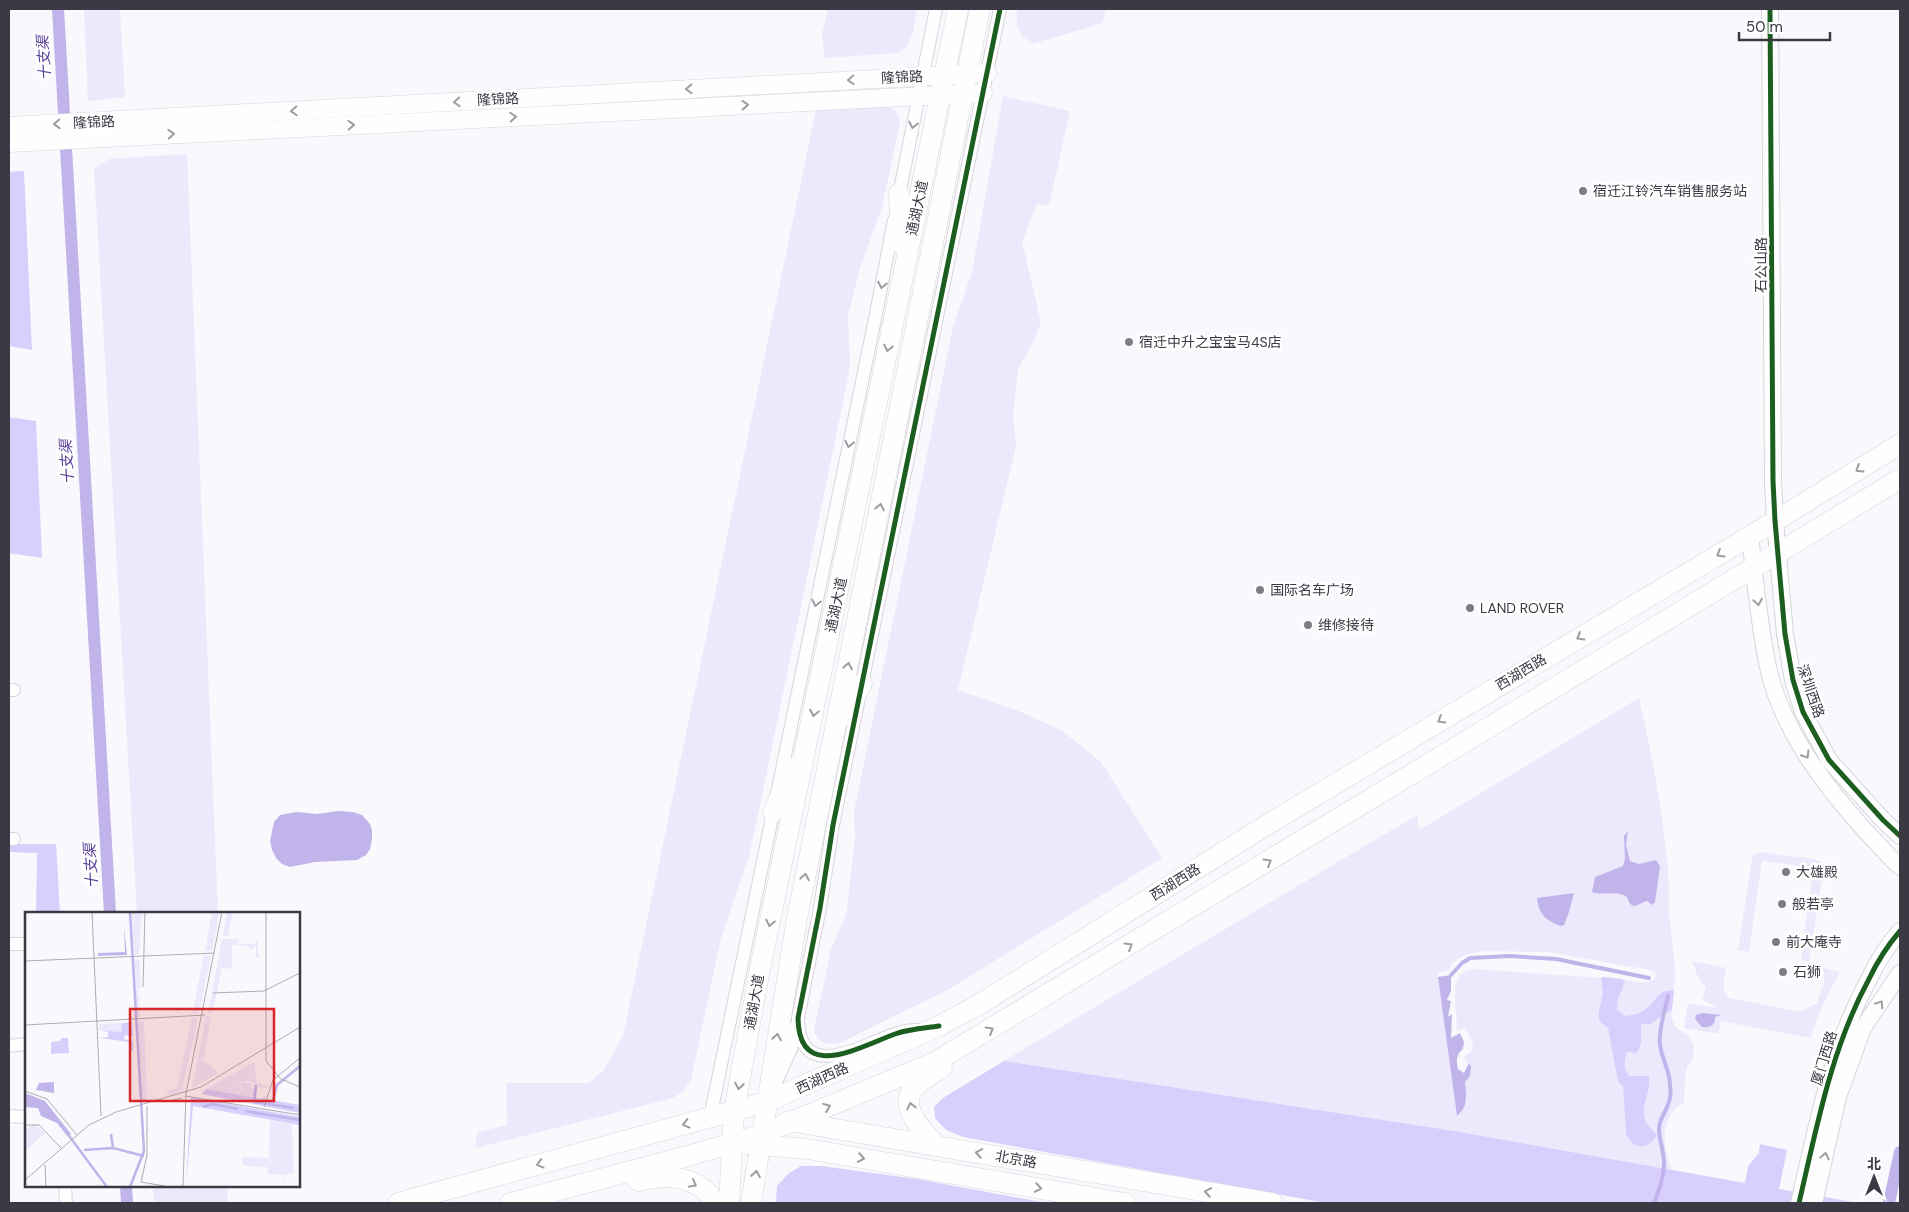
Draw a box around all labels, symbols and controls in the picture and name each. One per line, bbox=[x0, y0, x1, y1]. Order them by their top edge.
scale bar bbox=[1739, 10, 1830, 42]
text: 50 m bbox=[1746, 17, 1783, 37]
water label: 十支渠 bbox=[33, 33, 55, 81]
street label: 隆锦路 bbox=[881, 67, 923, 87]
one-way arrow bbox=[847, 74, 855, 85]
one-way arrow bbox=[685, 83, 693, 94]
street label: 隆锦路 bbox=[477, 89, 519, 109]
one-way arrow bbox=[452, 96, 460, 107]
one-way arrow bbox=[742, 100, 750, 111]
one-way arrow bbox=[290, 105, 298, 116]
one-way arrow bbox=[509, 111, 517, 122]
street label: 隆锦路 bbox=[73, 112, 115, 132]
one-way arrow bbox=[52, 118, 60, 129]
one-way arrow bbox=[347, 119, 355, 130]
one-way arrow bbox=[909, 121, 919, 130]
one-way arrow bbox=[167, 128, 175, 139]
street label: 通湖大道 bbox=[902, 179, 932, 237]
place label: 宿迁江铃汽车销售服务站 bbox=[1593, 182, 1747, 200]
marker: 宿迁江铃汽车销售服务站 bbox=[1577, 185, 1589, 197]
street label: 石公山路 bbox=[1752, 237, 1770, 293]
one-way arrow bbox=[877, 280, 887, 289]
place label: 宿迁中升之宝宝马4S店 bbox=[1139, 333, 1282, 351]
marker: 宿迁中升之宝宝马4S店 bbox=[1123, 336, 1135, 348]
one-way arrow bbox=[883, 343, 894, 352]
water label: 十支渠 bbox=[56, 437, 78, 485]
one-way arrow bbox=[844, 439, 855, 448]
one-way arrow bbox=[1855, 463, 1864, 473]
one-way arrow bbox=[874, 502, 884, 511]
one-way arrow bbox=[1716, 547, 1725, 557]
street label: 通湖大道 bbox=[821, 576, 851, 634]
place label: 国际名车广场 bbox=[1270, 581, 1354, 599]
marker: 国际名车广场 bbox=[1254, 584, 1266, 596]
one-way arrow bbox=[1752, 598, 1763, 606]
one-way arrow bbox=[812, 599, 822, 607]
place label: LAND ROVER bbox=[1480, 599, 1564, 617]
marker: LAND ROVER bbox=[1464, 602, 1476, 614]
place label: 维修接待 bbox=[1318, 616, 1374, 634]
marker: 维修接待 bbox=[1302, 619, 1314, 631]
one-way arrow bbox=[1577, 630, 1586, 640]
street label: 西湖西路 bbox=[1492, 650, 1550, 694]
one-way arrow bbox=[842, 662, 852, 671]
street label: 深圳西路 bbox=[1793, 662, 1829, 720]
one-way arrow bbox=[809, 708, 819, 717]
one-way arrow bbox=[1437, 714, 1446, 724]
one-way arrow bbox=[1800, 750, 1810, 759]
water label: 十支渠 bbox=[80, 841, 102, 889]
one-way arrow bbox=[1262, 858, 1271, 868]
street label: 西湖西路 bbox=[1146, 860, 1204, 904]
place label: 大雄殿 bbox=[1796, 863, 1838, 881]
marker: 大雄殿 bbox=[1780, 866, 1792, 878]
one-way arrow bbox=[799, 873, 810, 881]
place label: 般若亭 bbox=[1792, 895, 1834, 913]
marker: 般若亭 bbox=[1776, 898, 1788, 910]
inset map bbox=[25, 912, 300, 1187]
one-way arrow bbox=[765, 919, 776, 928]
place label: 前大庵寺 bbox=[1786, 933, 1842, 951]
marker: 前大庵寺 bbox=[1770, 936, 1782, 948]
one-way arrow bbox=[1123, 943, 1132, 953]
place label: 石狮 bbox=[1793, 963, 1821, 981]
marker: 石狮 bbox=[1777, 966, 1789, 978]
street label: 通湖大道 bbox=[740, 973, 768, 1031]
one-way arrow bbox=[1874, 1000, 1883, 1010]
one-way arrow bbox=[984, 1027, 993, 1037]
street label: 厦门西路 bbox=[1807, 1029, 1841, 1087]
one-way arrow bbox=[772, 1033, 782, 1041]
street label: 西湖西路 bbox=[793, 1058, 851, 1098]
one-way arrow bbox=[734, 1081, 744, 1090]
one-way arrow bbox=[822, 1102, 831, 1113]
one-way arrow bbox=[906, 1102, 917, 1111]
one-way arrow bbox=[682, 1119, 690, 1129]
street label: 北京路 bbox=[994, 1146, 1038, 1172]
one-way arrow bbox=[974, 1148, 983, 1158]
one-way arrow bbox=[1819, 1151, 1830, 1160]
one-way arrow bbox=[856, 1152, 865, 1162]
north arrow bbox=[1849, 1152, 1899, 1202]
text: 北 bbox=[1867, 1155, 1881, 1173]
one-way arrow bbox=[537, 1159, 545, 1169]
one-way arrow bbox=[750, 1170, 761, 1178]
one-way arrow bbox=[688, 1178, 697, 1188]
one-way arrow bbox=[1034, 1183, 1042, 1193]
one-way arrow bbox=[1203, 1188, 1212, 1198]

